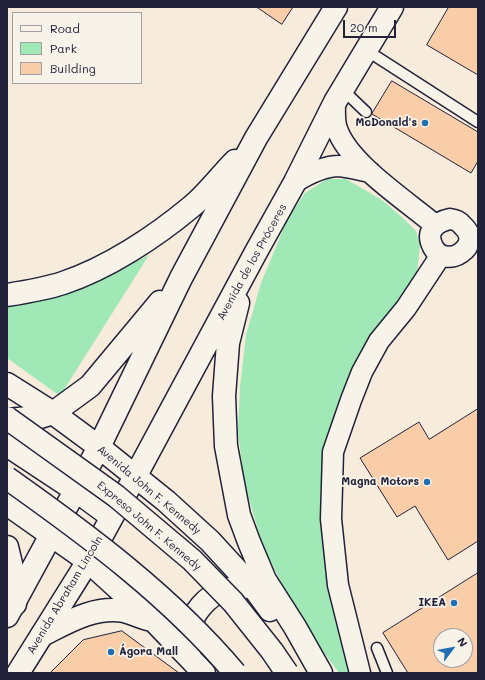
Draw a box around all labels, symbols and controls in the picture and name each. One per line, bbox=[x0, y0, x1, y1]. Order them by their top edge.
legend bbox=[12, 12, 142, 84]
scale bar bbox=[345, 12, 398, 38]
text: 20 m bbox=[350, 19, 378, 35]
text: Road bbox=[50, 20, 80, 36]
text: Park bbox=[50, 40, 77, 56]
text: Building bbox=[50, 60, 96, 76]
place label: McDonald's bbox=[355, 116, 417, 130]
marker: McDonald's bbox=[420, 118, 430, 128]
street label: Avenida de los Próceres bbox=[214, 201, 290, 323]
street label: Avenida John F. Kennedy bbox=[94, 443, 204, 537]
place label: Magna Motors bbox=[341, 475, 419, 489]
marker: Magna Motors bbox=[422, 477, 432, 487]
street label: Expreso John F. Kennedy bbox=[94, 479, 204, 573]
street label: Avenida Abraham Lincoln bbox=[24, 534, 106, 656]
place label: IKEA bbox=[418, 596, 446, 610]
marker: IKEA bbox=[449, 598, 459, 608]
north arrow bbox=[433, 628, 473, 668]
text: N bbox=[454, 634, 471, 649]
place label: Ágora Mall bbox=[119, 645, 178, 659]
marker: Ágora Mall bbox=[106, 647, 116, 657]

